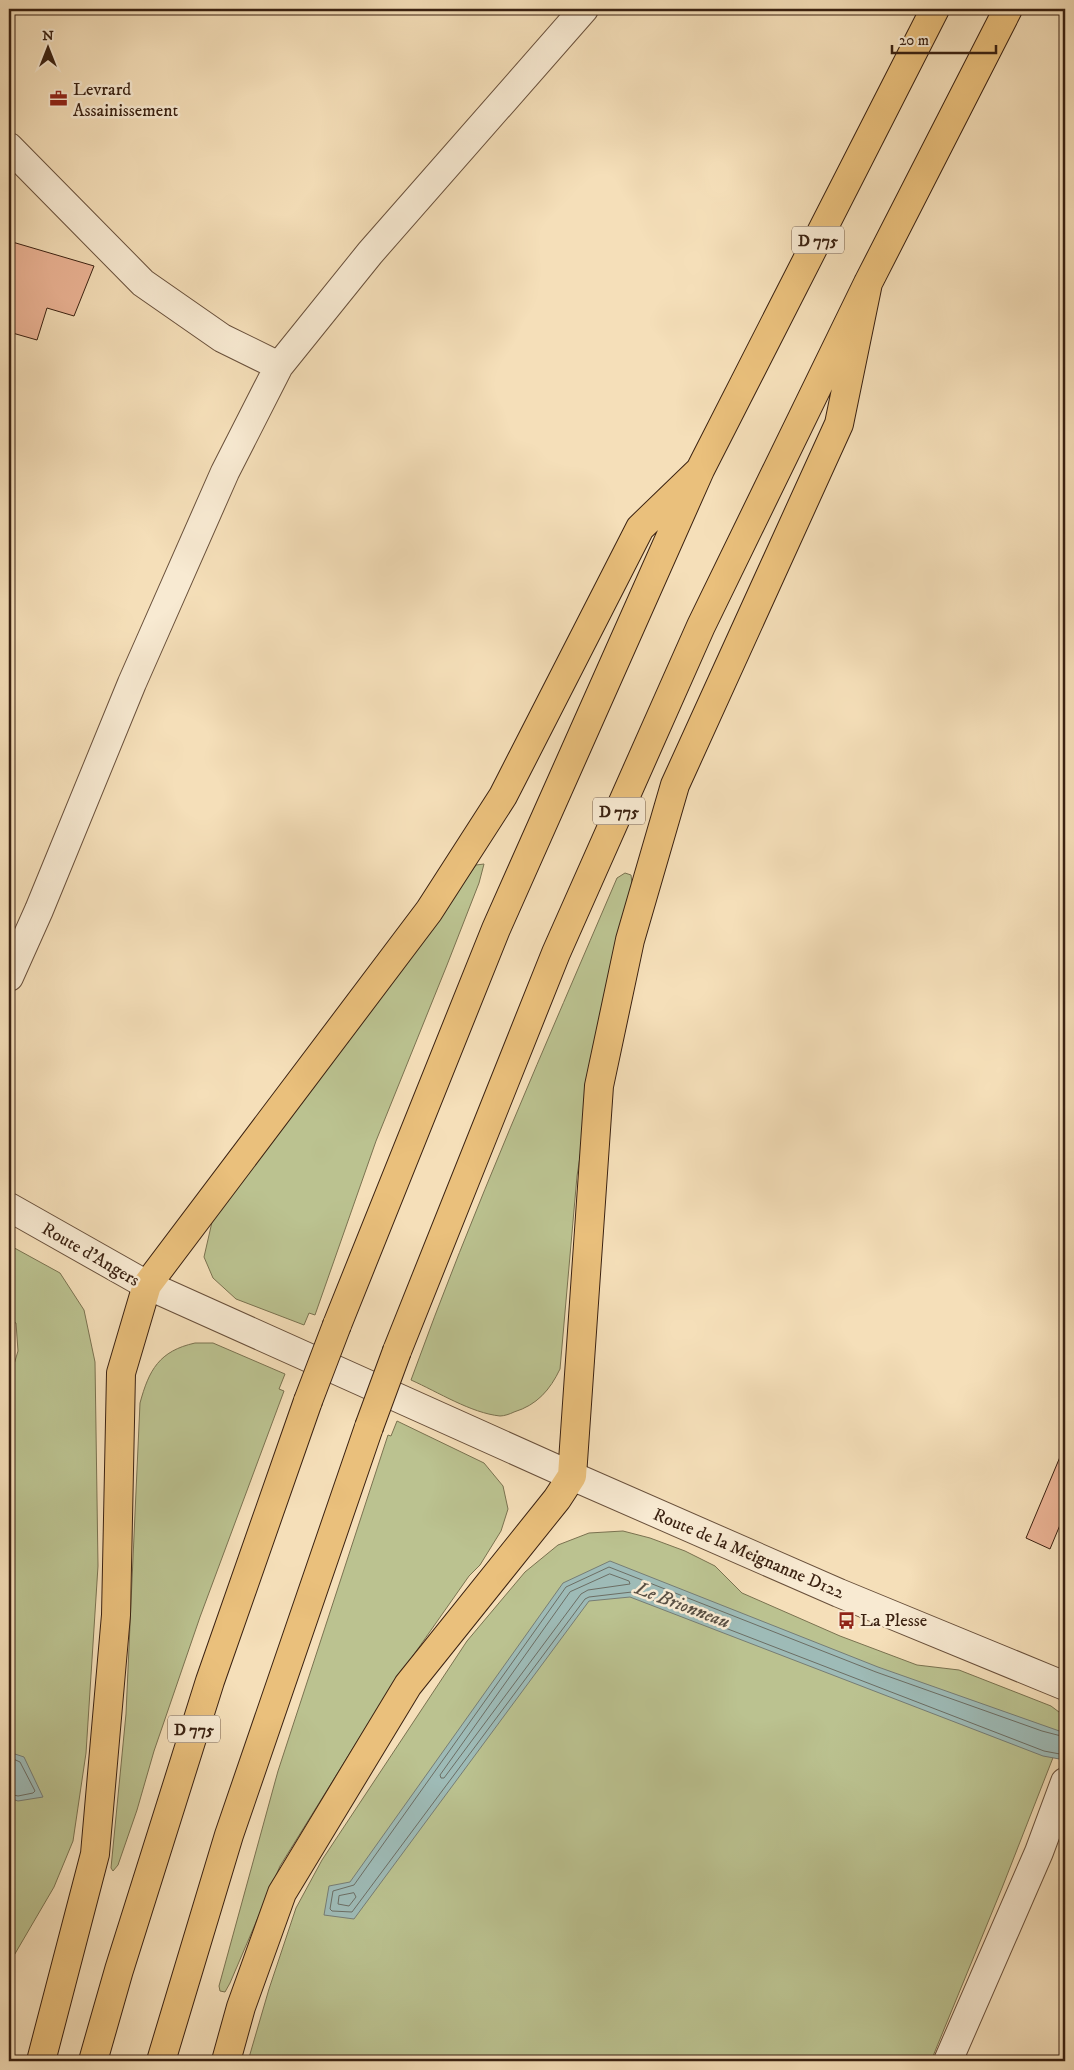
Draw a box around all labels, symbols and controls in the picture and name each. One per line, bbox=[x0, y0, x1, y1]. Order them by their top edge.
north arrow bbox=[22, 22, 72, 72]
scale bar bbox=[892, 22, 995, 54]
text: N bbox=[42, 27, 54, 45]
text: 20 m bbox=[899, 31, 929, 50]
place label: Levrard Assainissement bbox=[73, 79, 179, 122]
office icon: Levrard Assainissement bbox=[49, 89, 69, 109]
road number: D 775 bbox=[792, 226, 844, 254]
road number: D 775 bbox=[593, 798, 645, 824]
street label: Route d'Angers bbox=[38, 1218, 143, 1292]
street label: Route de la Meignanne D122 bbox=[650, 1504, 848, 1604]
water label: Le Brionneau bbox=[631, 1577, 733, 1634]
bus stop icon: La Plesse bbox=[836, 1610, 856, 1630]
place label: La Plesse bbox=[860, 1610, 927, 1632]
road number: D 775 bbox=[168, 1716, 220, 1742]

